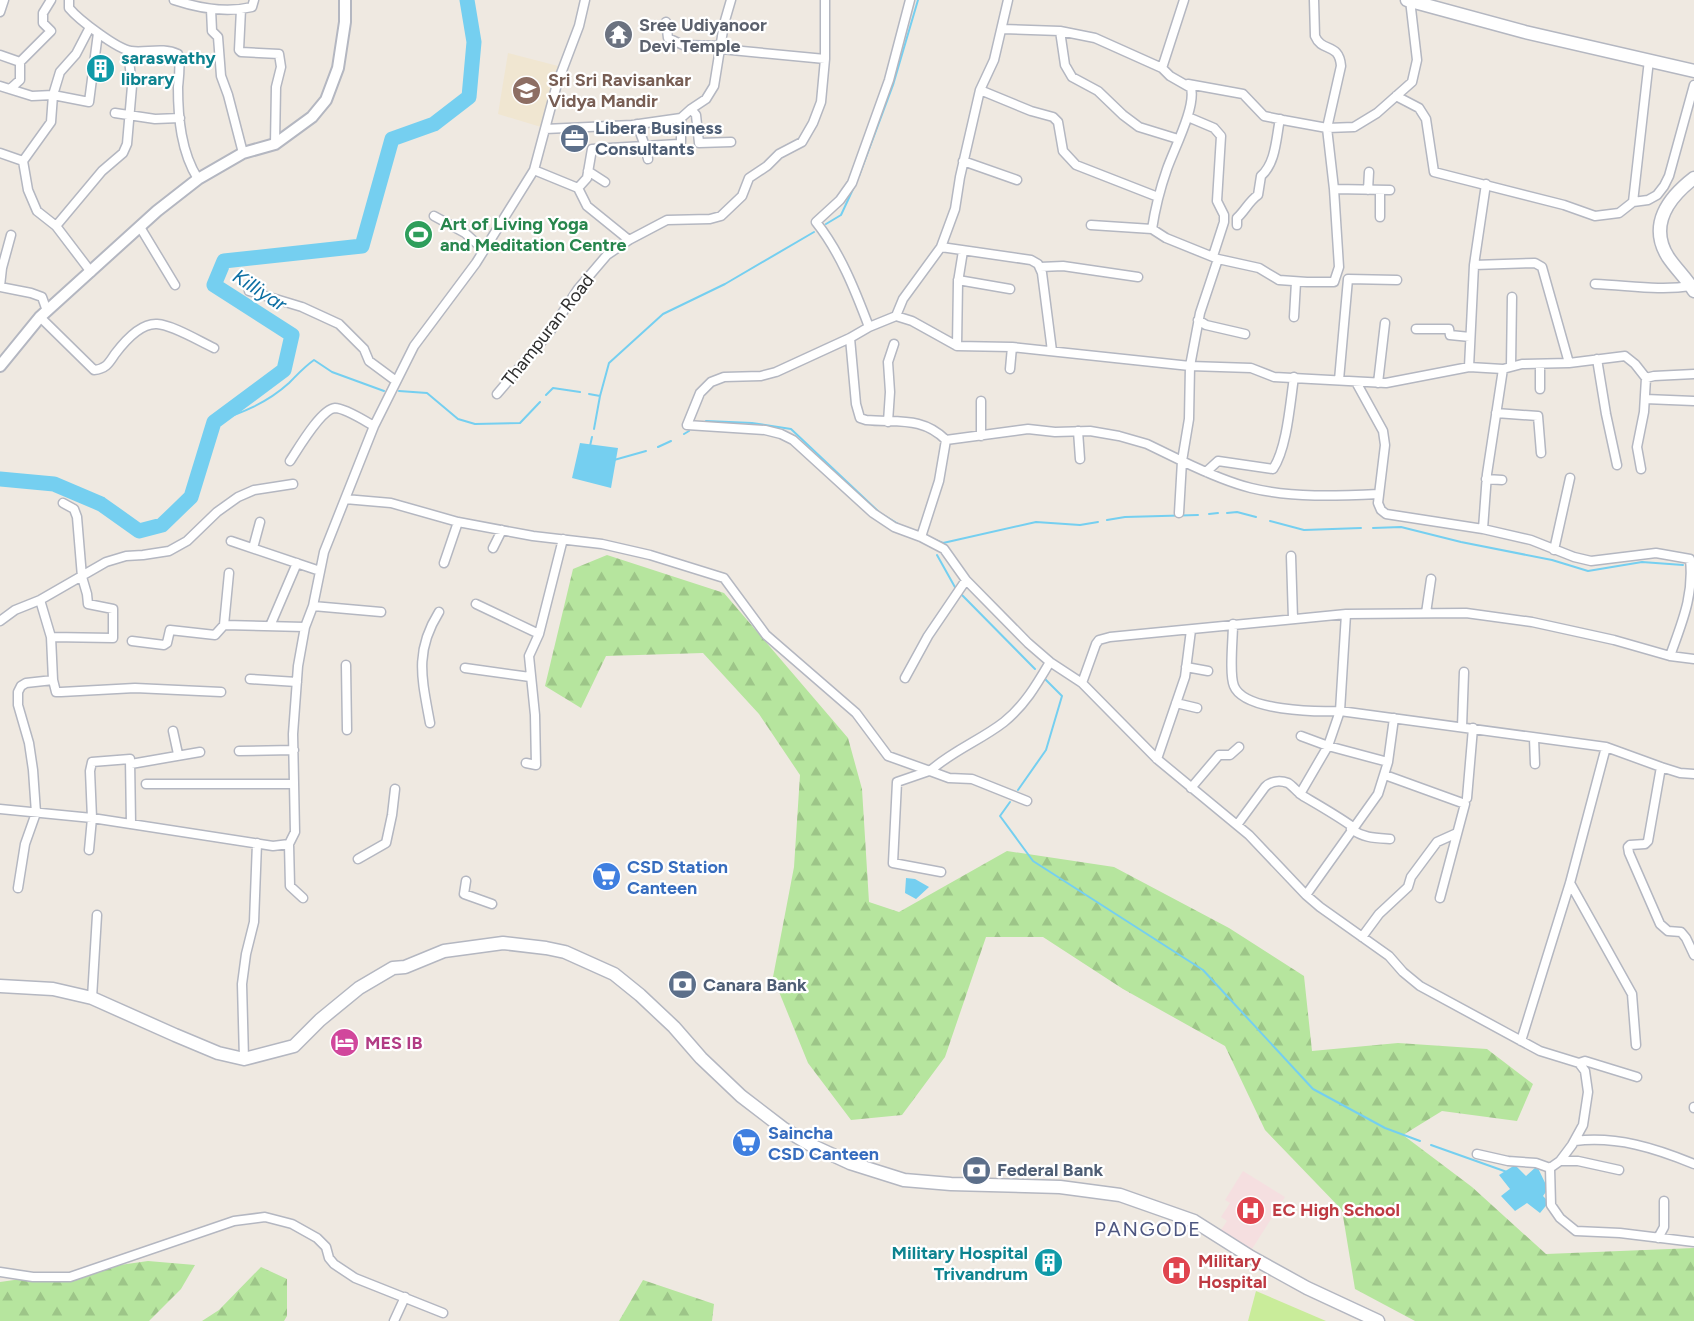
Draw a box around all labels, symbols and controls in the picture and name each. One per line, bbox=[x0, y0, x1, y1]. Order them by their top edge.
place label: Sree Udiyanoor Devi Temple bbox=[639, 14, 767, 57]
temple icon: Sree Udiyanoor Devi Temple bbox=[602, 19, 634, 51]
place label: saraswathy library bbox=[121, 47, 216, 90]
building icon: saraswathy library bbox=[84, 52, 116, 84]
place label: Sri Sri Ravisankar Vidya Mandir bbox=[548, 69, 691, 112]
school or university icon: Sri Sri Ravisankar Vidya Mandir bbox=[511, 74, 543, 106]
place label: Libera Business Consultants bbox=[595, 117, 723, 160]
office icon: Libera Business Consultants bbox=[558, 122, 590, 154]
place label: Art of Living Yoga and Meditation Centre bbox=[440, 213, 627, 256]
sports icon: Art of Living Yoga and Meditation Centre bbox=[403, 218, 435, 250]
water label: Killiyar bbox=[229, 264, 292, 317]
street label: Thampuran Road bbox=[497, 270, 599, 390]
place label: CSD Station Canteen bbox=[627, 856, 728, 899]
supermarket icon: CSD Station Canteen bbox=[590, 861, 622, 893]
bank icon: Canara Bank bbox=[666, 969, 698, 1001]
place label: Canara Bank bbox=[703, 974, 807, 996]
hotel icon: MES IB bbox=[328, 1027, 360, 1059]
place label: MES IB bbox=[365, 1032, 422, 1054]
place label: Saincha CSD Canteen bbox=[768, 1122, 879, 1165]
supermarket icon: Saincha CSD Canteen bbox=[731, 1127, 763, 1159]
bank icon: Federal Bank bbox=[960, 1154, 992, 1186]
place label: Federal Bank bbox=[997, 1159, 1103, 1181]
hospital icon: EC High School bbox=[1235, 1194, 1267, 1226]
place label: EC High School bbox=[1272, 1199, 1400, 1221]
district label: PANGODE bbox=[1094, 1217, 1202, 1241]
place label: Military Hospital Trivandrum bbox=[892, 1242, 1028, 1285]
building icon: Military Hospital Trivandrum bbox=[1033, 1247, 1065, 1279]
place label: Military Hospital bbox=[1198, 1250, 1267, 1293]
hospital icon: Military Hospital bbox=[1161, 1255, 1193, 1287]

